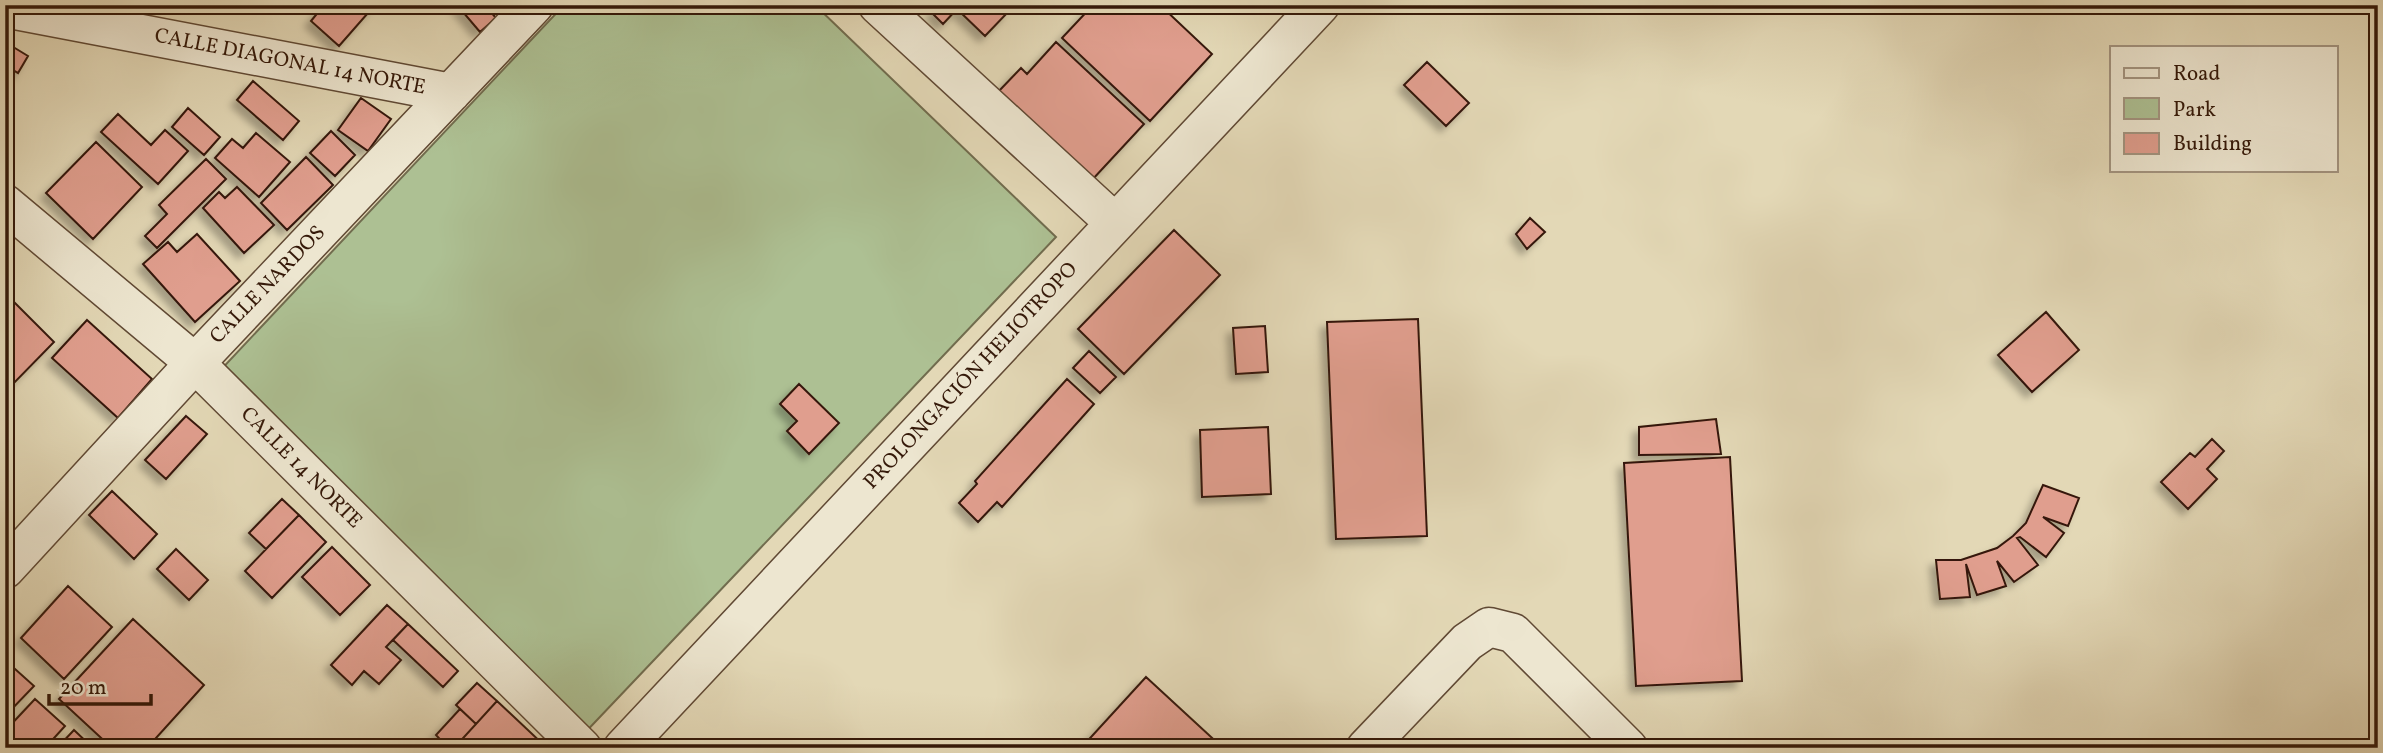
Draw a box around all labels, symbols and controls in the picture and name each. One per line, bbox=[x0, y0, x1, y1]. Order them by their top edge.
street label: CALLE DIAGONAL 14 NORTE bbox=[152, 22, 428, 102]
legend bbox=[2110, 46, 2338, 172]
text: Road bbox=[2173, 60, 2220, 89]
text: Park bbox=[2173, 96, 2216, 125]
text: Building bbox=[2173, 130, 2252, 159]
street label: CALLE NARDOS bbox=[204, 219, 332, 351]
street label: PROLONGACIÓN HELIOTROPO bbox=[857, 256, 1085, 496]
street label: CALLE 14 NORTE bbox=[234, 401, 368, 535]
scale bar bbox=[49, 662, 150, 706]
text: 20 m bbox=[60, 674, 106, 703]

